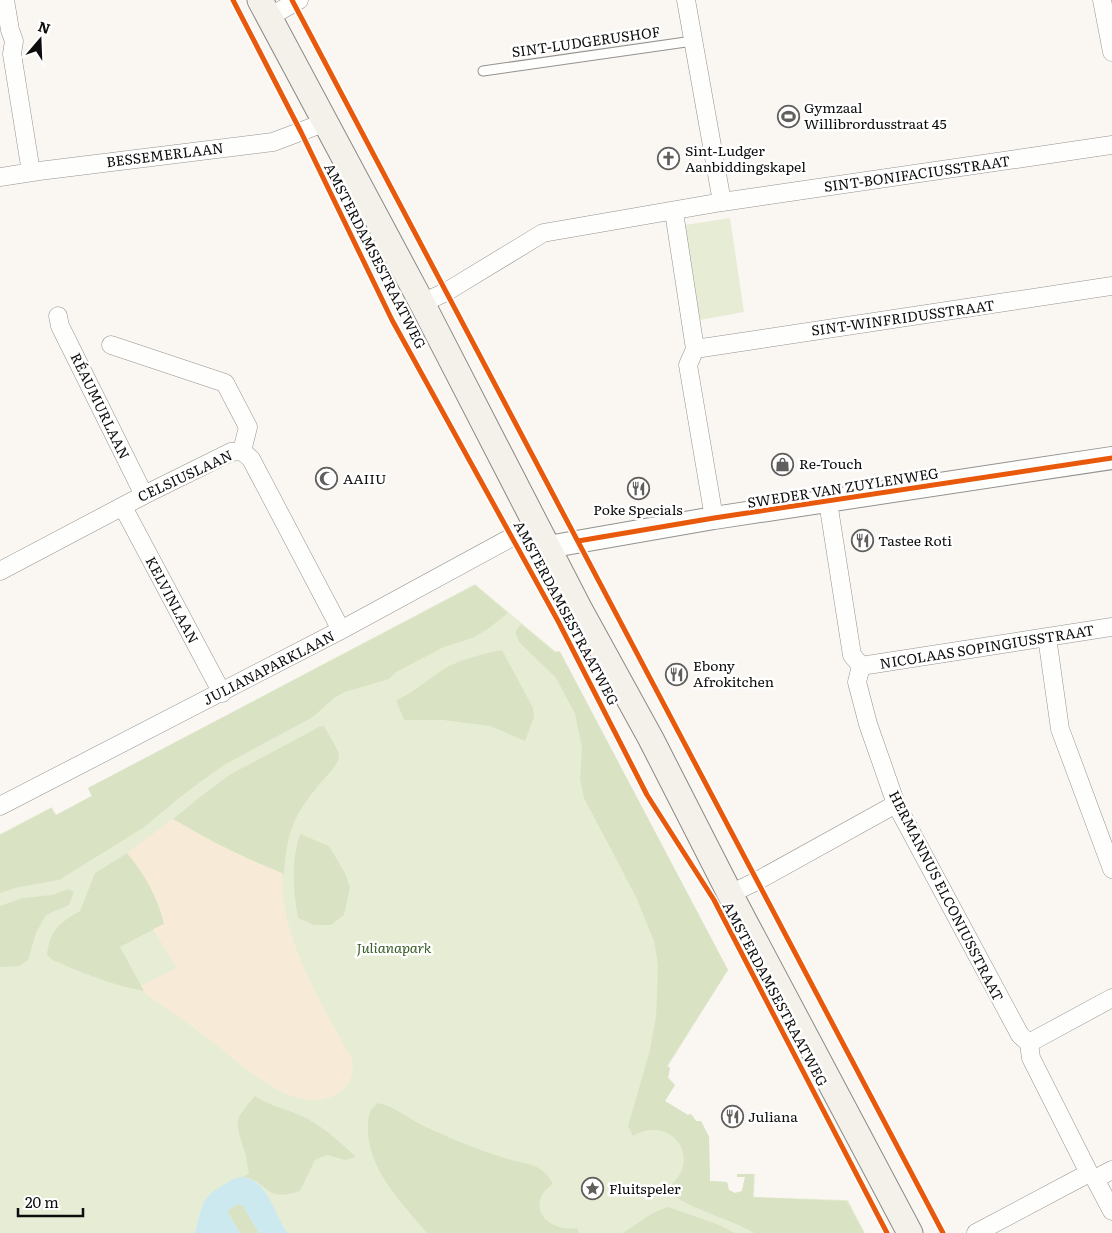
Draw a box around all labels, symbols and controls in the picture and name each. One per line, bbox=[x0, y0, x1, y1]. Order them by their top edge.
north arrow bbox=[15, 15, 65, 65]
text: N bbox=[36, 15, 54, 38]
street label: SINT-LUDGERUSHOF bbox=[510, 21, 662, 61]
place label: Gymzaal Willibrordusstraat 45 bbox=[804, 97, 947, 133]
sports icon: Gymzaal Willibrordusstraat 45 bbox=[776, 104, 800, 128]
street label: BESSEMERLAAN bbox=[105, 137, 225, 171]
place label: Sint-Ludger Aanbiddingskapel bbox=[685, 140, 806, 176]
church icon: Sint-Ludger Aanbiddingskapel bbox=[657, 147, 681, 171]
street label: SINT-BONIFACIUSSTRAAT bbox=[822, 150, 1011, 196]
street label: AMSTERDAMSESTRAATWEG bbox=[320, 159, 432, 352]
street label: SINT-WINFRIDUSSTRAAT bbox=[810, 294, 996, 340]
street label: RÉAUMURLAAN bbox=[66, 349, 135, 462]
street label: CELSIUSLAAN bbox=[134, 444, 235, 506]
shop icon: Re-Touch bbox=[771, 452, 795, 476]
place label: Re-Touch bbox=[799, 453, 863, 473]
street label: SWEDER VAN ZUYLENWEG bbox=[746, 462, 940, 512]
mosque icon: AAIIU bbox=[315, 467, 339, 491]
place label: AAIIU bbox=[343, 468, 386, 488]
restaurant icon: Poke Specials bbox=[626, 476, 650, 500]
place label: Poke Specials bbox=[593, 499, 683, 519]
street label: AMSTERDAMSESTRAATWEG bbox=[510, 517, 624, 709]
restaurant icon: Tastee Roti bbox=[850, 529, 874, 553]
place label: Tastee Roti bbox=[878, 530, 952, 550]
street label: KELVINLAAN bbox=[142, 552, 204, 647]
street label: NICOLAAS SOPINGIUSSTRAAT bbox=[878, 619, 1096, 673]
street label: JULIANAPARKLAAN bbox=[199, 625, 338, 709]
place label: Ebony Afrokitchen bbox=[693, 655, 774, 691]
restaurant icon: Ebony Afrokitchen bbox=[665, 662, 689, 686]
street label: HERMANNUS ELCONIUSSTRAAT bbox=[885, 787, 1009, 1004]
street label: AMSTERDAMSESTRAATWEG bbox=[719, 898, 833, 1090]
park label: Julianapark bbox=[357, 937, 432, 957]
restaurant icon: Juliana bbox=[720, 1105, 744, 1129]
place label: Juliana bbox=[748, 1106, 798, 1126]
place icon: Fluitspeler bbox=[581, 1177, 605, 1201]
place label: Fluitspeler bbox=[609, 1178, 681, 1198]
scale bar bbox=[18, 1186, 82, 1218]
text: 20 m bbox=[25, 1190, 59, 1213]

